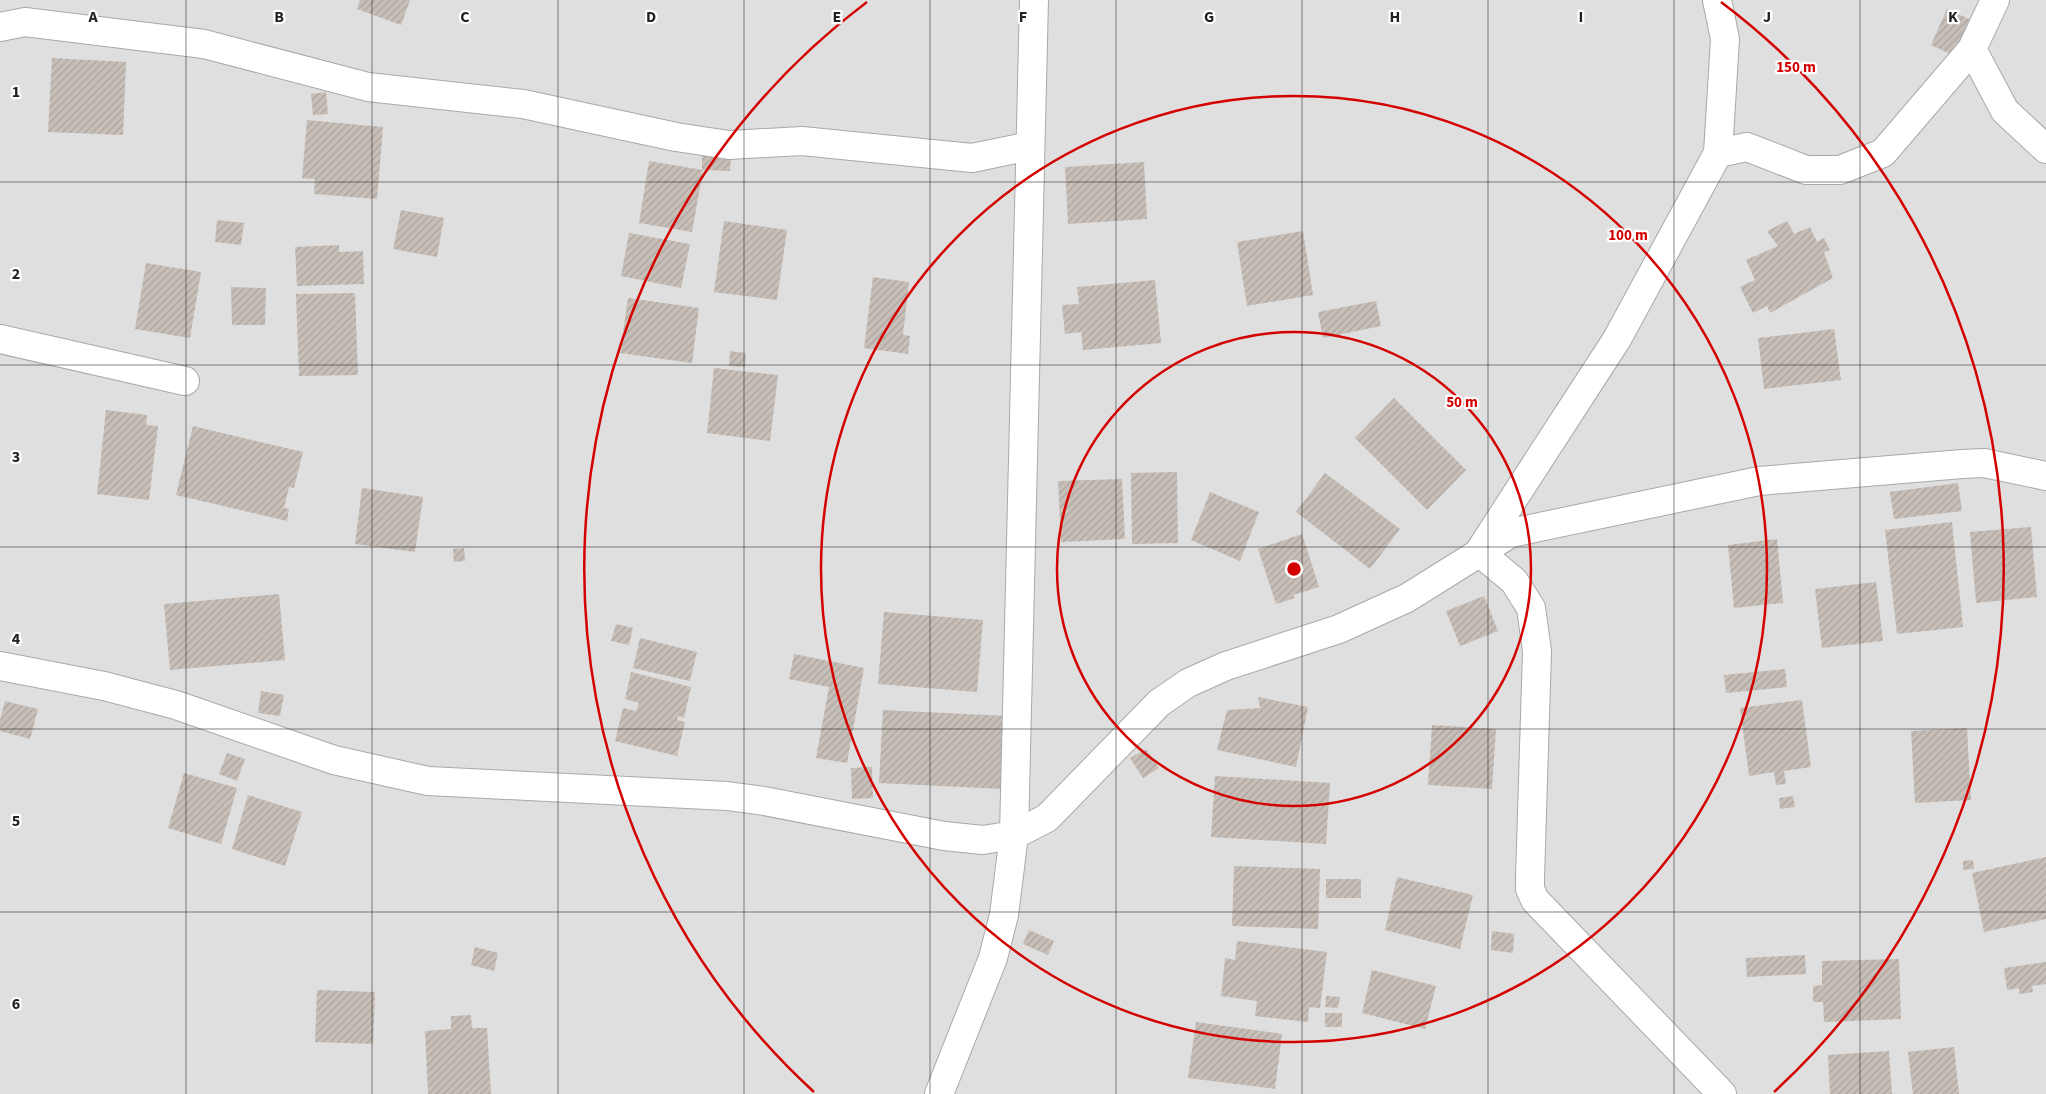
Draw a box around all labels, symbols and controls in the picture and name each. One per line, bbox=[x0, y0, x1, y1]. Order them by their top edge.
text: A bbox=[87, 6, 98, 28]
text: B bbox=[274, 6, 284, 28]
text: C bbox=[460, 6, 470, 28]
text: D bbox=[646, 6, 656, 28]
text: E bbox=[833, 6, 841, 28]
text: F bbox=[1019, 6, 1027, 28]
text: G bbox=[1204, 6, 1214, 28]
text: H bbox=[1390, 6, 1400, 28]
text: I bbox=[1579, 6, 1583, 28]
text: J bbox=[1763, 6, 1771, 28]
text: K bbox=[1948, 6, 1958, 28]
text: 150 m bbox=[1776, 57, 1816, 78]
text: 1 bbox=[12, 81, 20, 103]
text: 100 m bbox=[1608, 225, 1648, 246]
text: 2 bbox=[12, 263, 20, 285]
text: 50 m bbox=[1446, 392, 1478, 413]
text: 3 bbox=[12, 446, 20, 468]
centre of rings bbox=[1285, 560, 1303, 578]
text: 4 bbox=[12, 628, 21, 650]
text: 5 bbox=[12, 810, 20, 832]
text: 6 bbox=[12, 993, 20, 1015]

